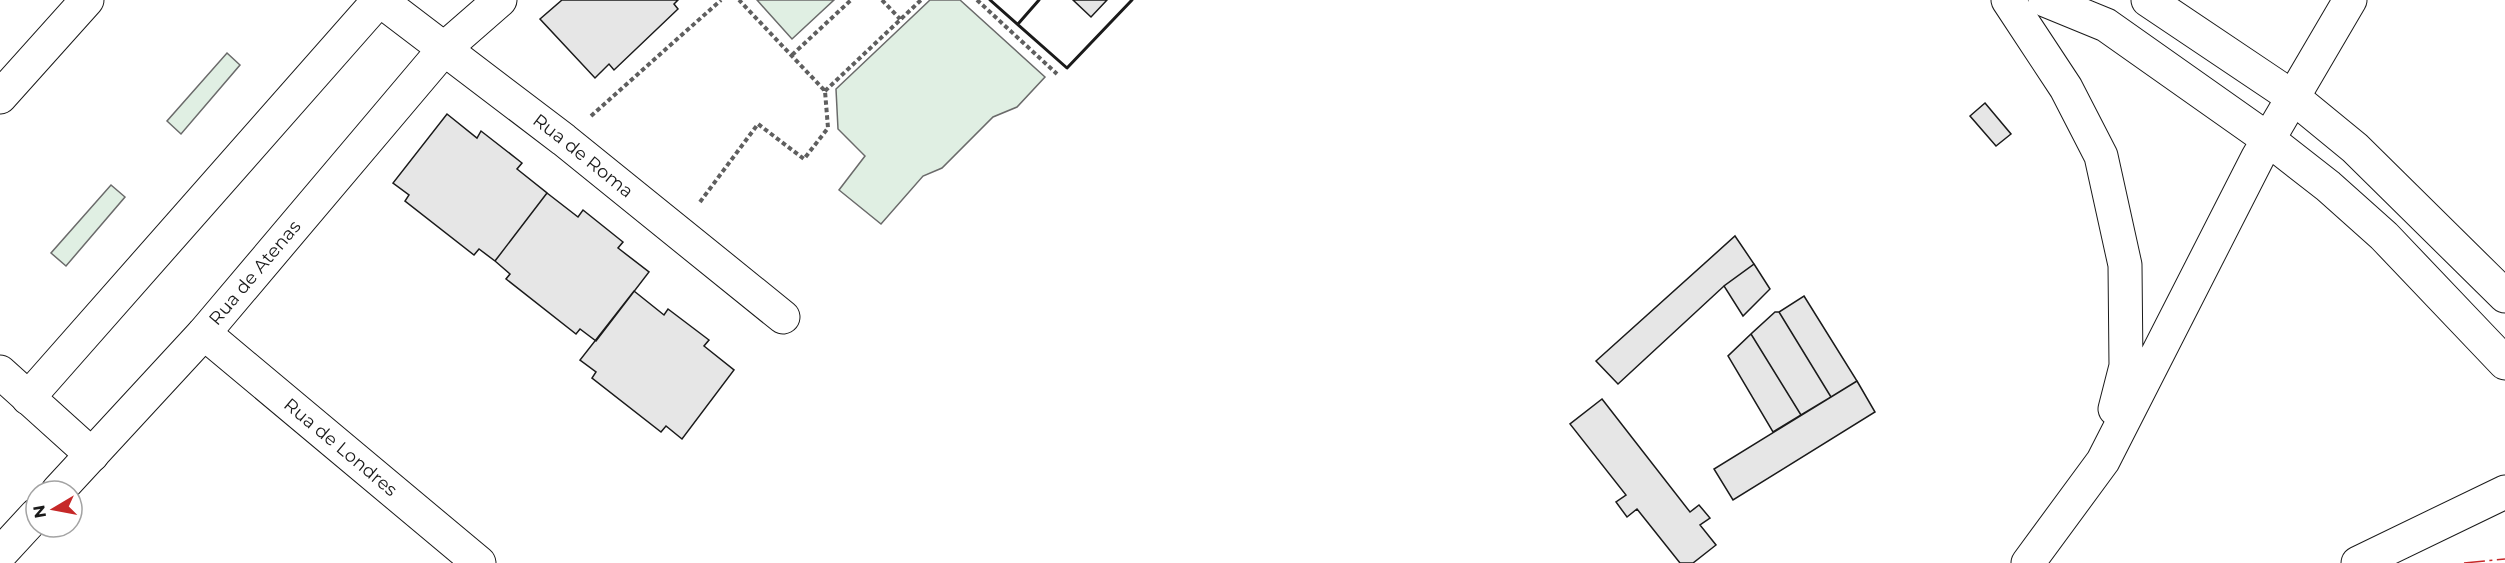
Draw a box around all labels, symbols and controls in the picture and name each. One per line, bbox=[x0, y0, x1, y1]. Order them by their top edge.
street label: Rua de Roma bbox=[528, 109, 638, 203]
street label: Rua de Atenas bbox=[204, 216, 306, 330]
street label: Rua de Londres bbox=[279, 393, 402, 501]
north arrow bbox=[24, 479, 84, 539]
text: N bbox=[29, 503, 50, 520]

